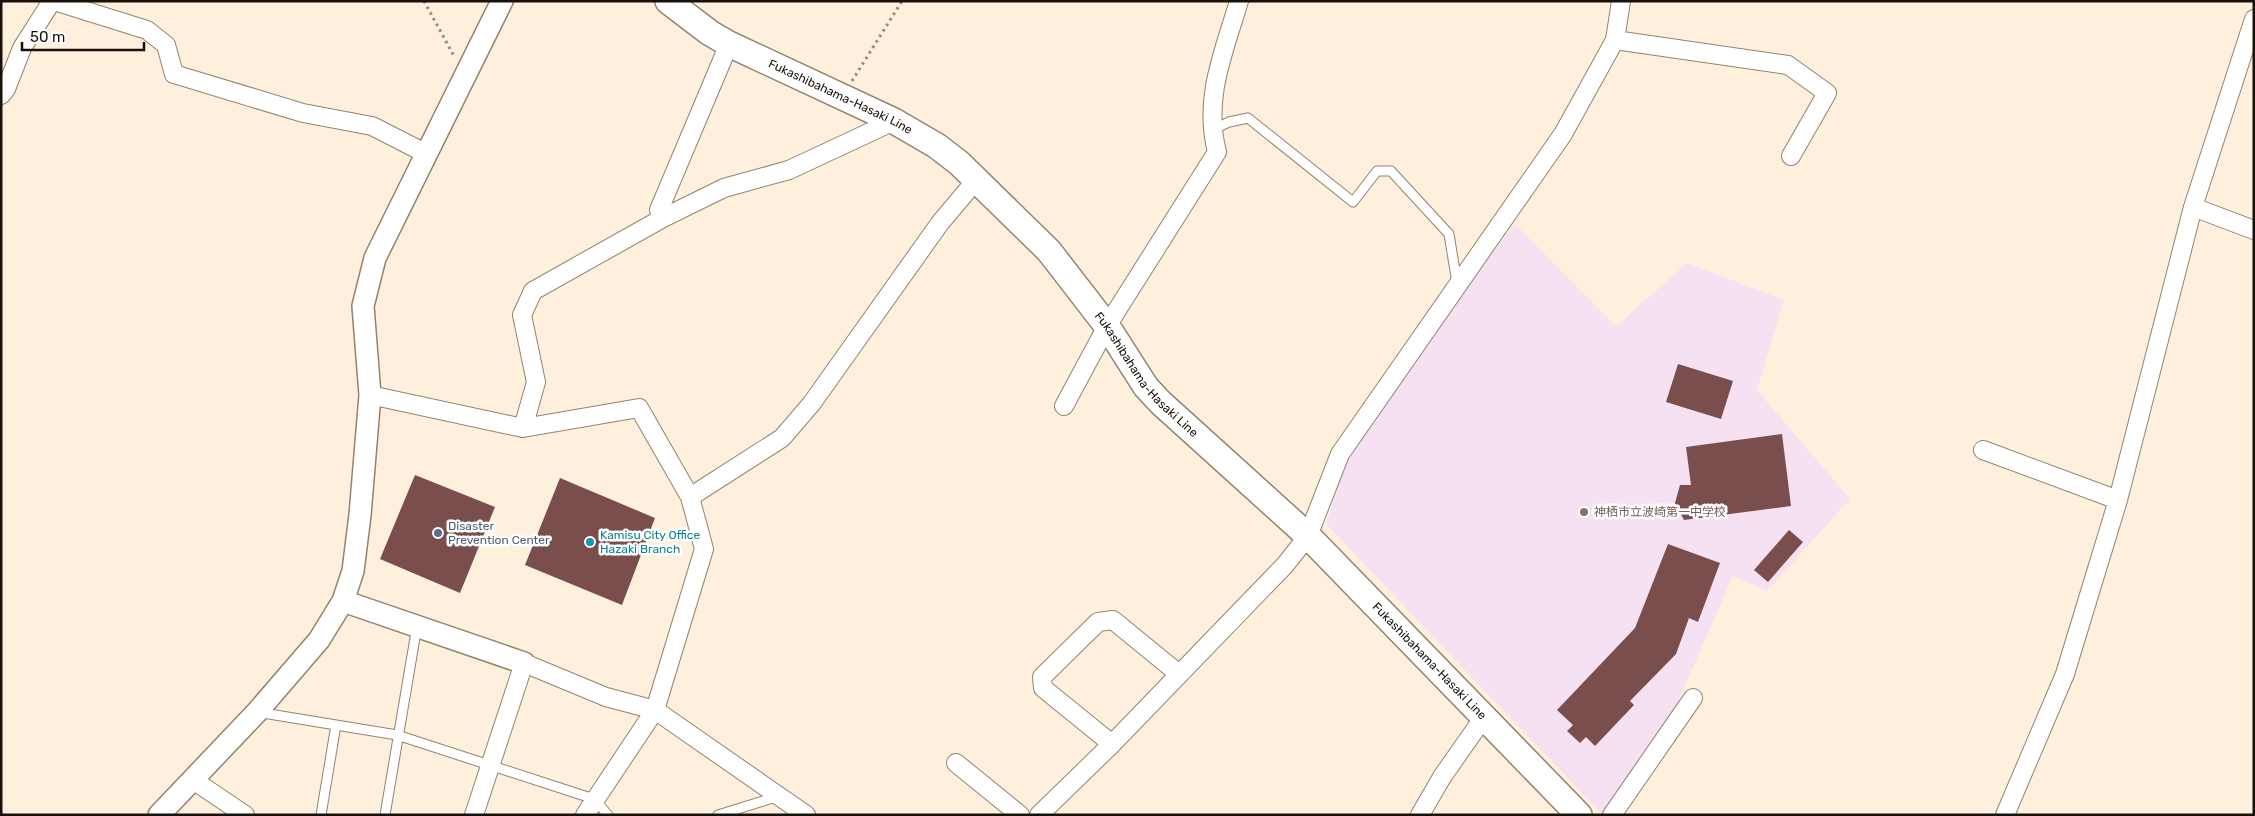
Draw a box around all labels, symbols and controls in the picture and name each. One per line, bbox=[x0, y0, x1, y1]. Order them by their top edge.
scale bar bbox=[22, 20, 145, 52]
text: 50 m bbox=[30, 28, 65, 46]
street label: Fukashibahama-Hasaki Line bbox=[766, 56, 915, 137]
street label: Fukashibahama-Hasaki Line bbox=[1092, 309, 1201, 440]
place label: 神栖市立波崎第一中学校 bbox=[1594, 505, 1726, 519]
marker: 神栖市立波崎第一中学校 bbox=[1578, 506, 1590, 518]
place label: Disaster Prevention Center bbox=[448, 519, 550, 547]
marker: Disaster Prevention Center bbox=[432, 527, 444, 539]
place label: Kamisu City Office Hazaki Branch bbox=[600, 528, 700, 556]
marker: Kamisu City Office Hazaki Branch bbox=[584, 536, 596, 548]
street label: Fukashibahama-Hasaki Line bbox=[1370, 600, 1490, 723]

